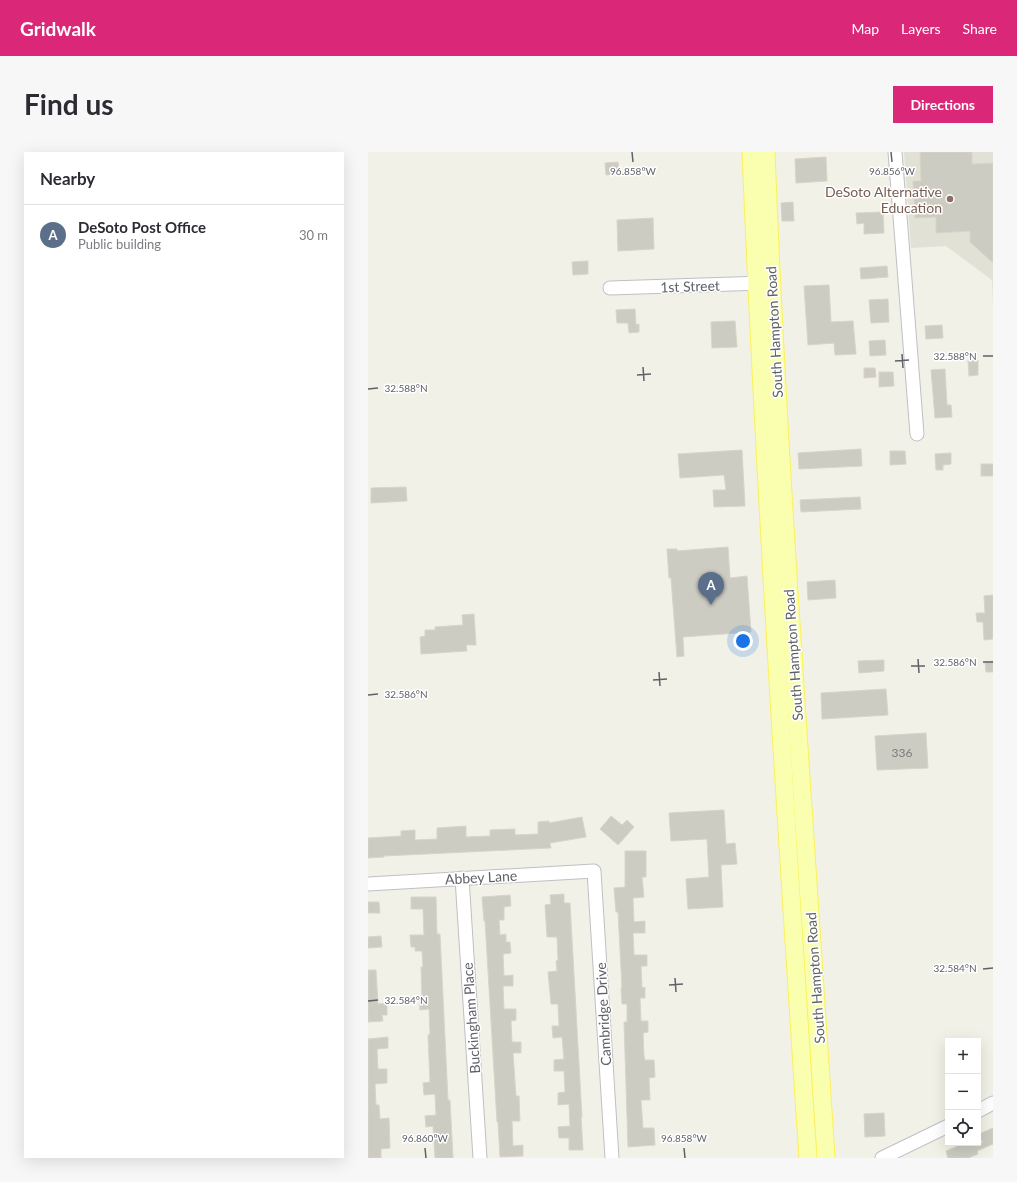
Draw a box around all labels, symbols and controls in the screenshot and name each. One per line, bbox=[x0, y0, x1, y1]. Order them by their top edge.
text: Gridwalk bbox=[20, 17, 96, 40]
text: Map bbox=[851, 20, 879, 37]
text: Layers bbox=[901, 20, 941, 37]
text: Share bbox=[963, 20, 997, 37]
button: Directions bbox=[893, 86, 993, 123]
text: Find us bbox=[24, 87, 114, 121]
text: 96.858°W bbox=[610, 165, 657, 177]
text: 96.856°W bbox=[869, 165, 916, 177]
text: Nearby bbox=[40, 168, 95, 189]
place label: DeSoto Alternative Education bbox=[825, 183, 942, 216]
marker: DeSoto Alternative Education bbox=[945, 194, 955, 204]
text: DeSoto Post Office bbox=[78, 218, 206, 236]
text: A bbox=[48, 227, 58, 243]
text: 30 m bbox=[299, 227, 328, 243]
text: Public building bbox=[78, 236, 161, 252]
street label: South Hampton Road bbox=[762, 266, 786, 398]
street label: 1st Street bbox=[660, 276, 720, 296]
text: 32.588°N bbox=[933, 350, 977, 362]
text: 32.588°N bbox=[384, 382, 428, 394]
pin: A bbox=[698, 572, 724, 605]
street label: South Hampton Road bbox=[780, 589, 806, 721]
your location bbox=[733, 631, 753, 651]
text: 32.586°N bbox=[933, 656, 977, 668]
text: 32.586°N bbox=[384, 688, 428, 700]
house number: 336 bbox=[892, 745, 912, 760]
street label: Abbey Lane bbox=[445, 867, 517, 887]
street label: South Hampton Road bbox=[802, 912, 828, 1044]
street label: Buckingham Place bbox=[459, 962, 483, 1074]
street label: Cambridge Drive bbox=[592, 962, 614, 1066]
text: 32.584°N bbox=[933, 962, 977, 974]
text: 32.584°N bbox=[384, 994, 428, 1006]
map controls bbox=[945, 1038, 981, 1146]
button: + bbox=[945, 1038, 981, 1074]
button: − bbox=[945, 1074, 981, 1110]
button: locate bbox=[945, 1110, 981, 1146]
text: 96.860°W bbox=[402, 1132, 449, 1144]
text: 96.858°W bbox=[661, 1132, 708, 1144]

